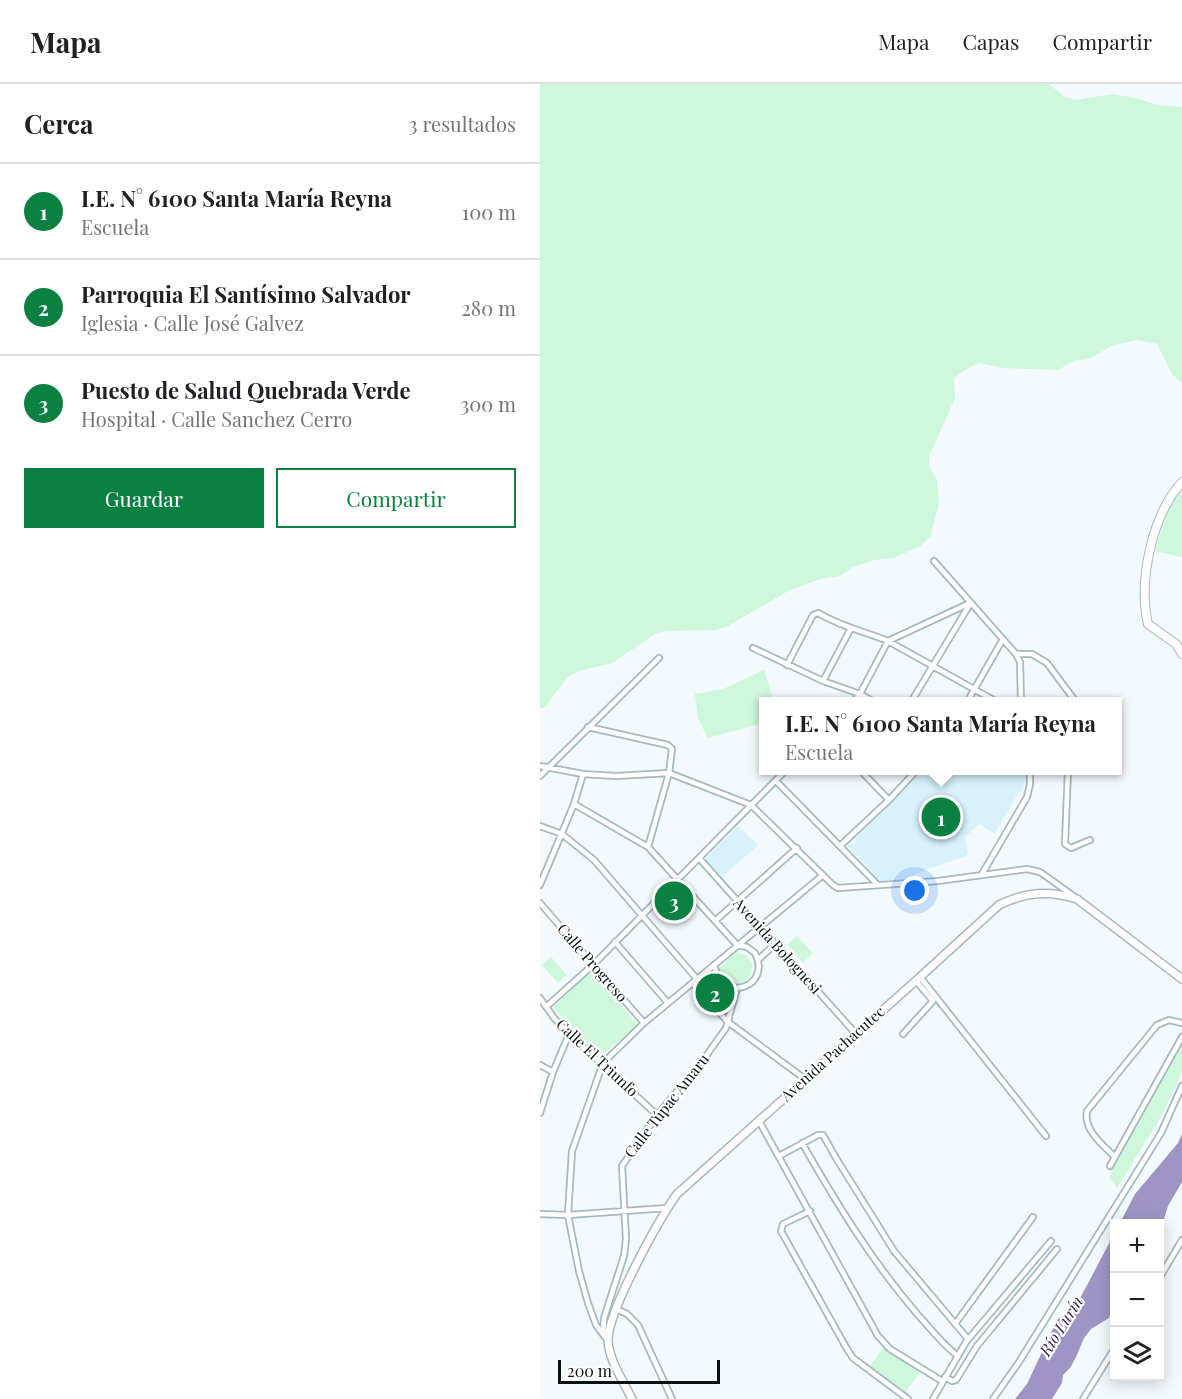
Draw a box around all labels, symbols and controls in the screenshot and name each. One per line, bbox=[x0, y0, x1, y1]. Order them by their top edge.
text: Mapa bbox=[30, 23, 102, 60]
text: Mapa bbox=[878, 27, 930, 55]
text: Capas bbox=[963, 27, 1019, 55]
text: Compartir bbox=[1052, 27, 1152, 55]
text: Cerca bbox=[24, 106, 93, 141]
text: 3 resultados bbox=[409, 110, 516, 137]
text: I.E. N° 6100 Santa María Reyna bbox=[81, 183, 392, 213]
text: 1 bbox=[40, 198, 47, 225]
text: 100 m bbox=[462, 198, 516, 225]
text: Escuela bbox=[81, 213, 149, 240]
text: Parroquia El Santísimo Salvador bbox=[81, 279, 411, 309]
text: 2 bbox=[38, 294, 49, 321]
text: 280 m bbox=[461, 294, 516, 321]
text: Iglesia · Calle José Galvez bbox=[81, 309, 304, 336]
text: Puesto de Salud Quebrada Verde bbox=[81, 375, 411, 405]
text: 3 bbox=[39, 390, 48, 417]
text: 300 m bbox=[460, 390, 516, 417]
text: Hospital · Calle Sanchez Cerro bbox=[81, 405, 352, 432]
button: Guardar bbox=[24, 468, 264, 528]
button: Compartir bbox=[276, 468, 516, 528]
popup bbox=[759, 697, 1122, 775]
text: I.E. N° 6100 Santa María Reyna bbox=[785, 708, 1096, 738]
text: Escuela bbox=[785, 738, 853, 765]
pin: 1 bbox=[922, 794, 960, 840]
your location bbox=[900, 876, 929, 905]
pin: 3 bbox=[654, 878, 694, 924]
street label: Avenida Bolognesi bbox=[729, 892, 827, 998]
street label: Calle Progreso bbox=[553, 919, 632, 1006]
pin: 2 bbox=[696, 970, 735, 1016]
street label: Avenida Pachacutec bbox=[775, 1001, 889, 1106]
street label: Calle El Triunfo bbox=[552, 1014, 643, 1101]
street label: Calle Túpac Amaru bbox=[619, 1049, 713, 1161]
map controls bbox=[1110, 1219, 1164, 1381]
button: + bbox=[1110, 1219, 1164, 1273]
button: − bbox=[1110, 1273, 1164, 1327]
water label: Río Lurín bbox=[1033, 1292, 1087, 1360]
button: layers bbox=[1110, 1327, 1164, 1381]
scale bar bbox=[558, 1357, 720, 1384]
text: 200 m bbox=[567, 1360, 612, 1381]

